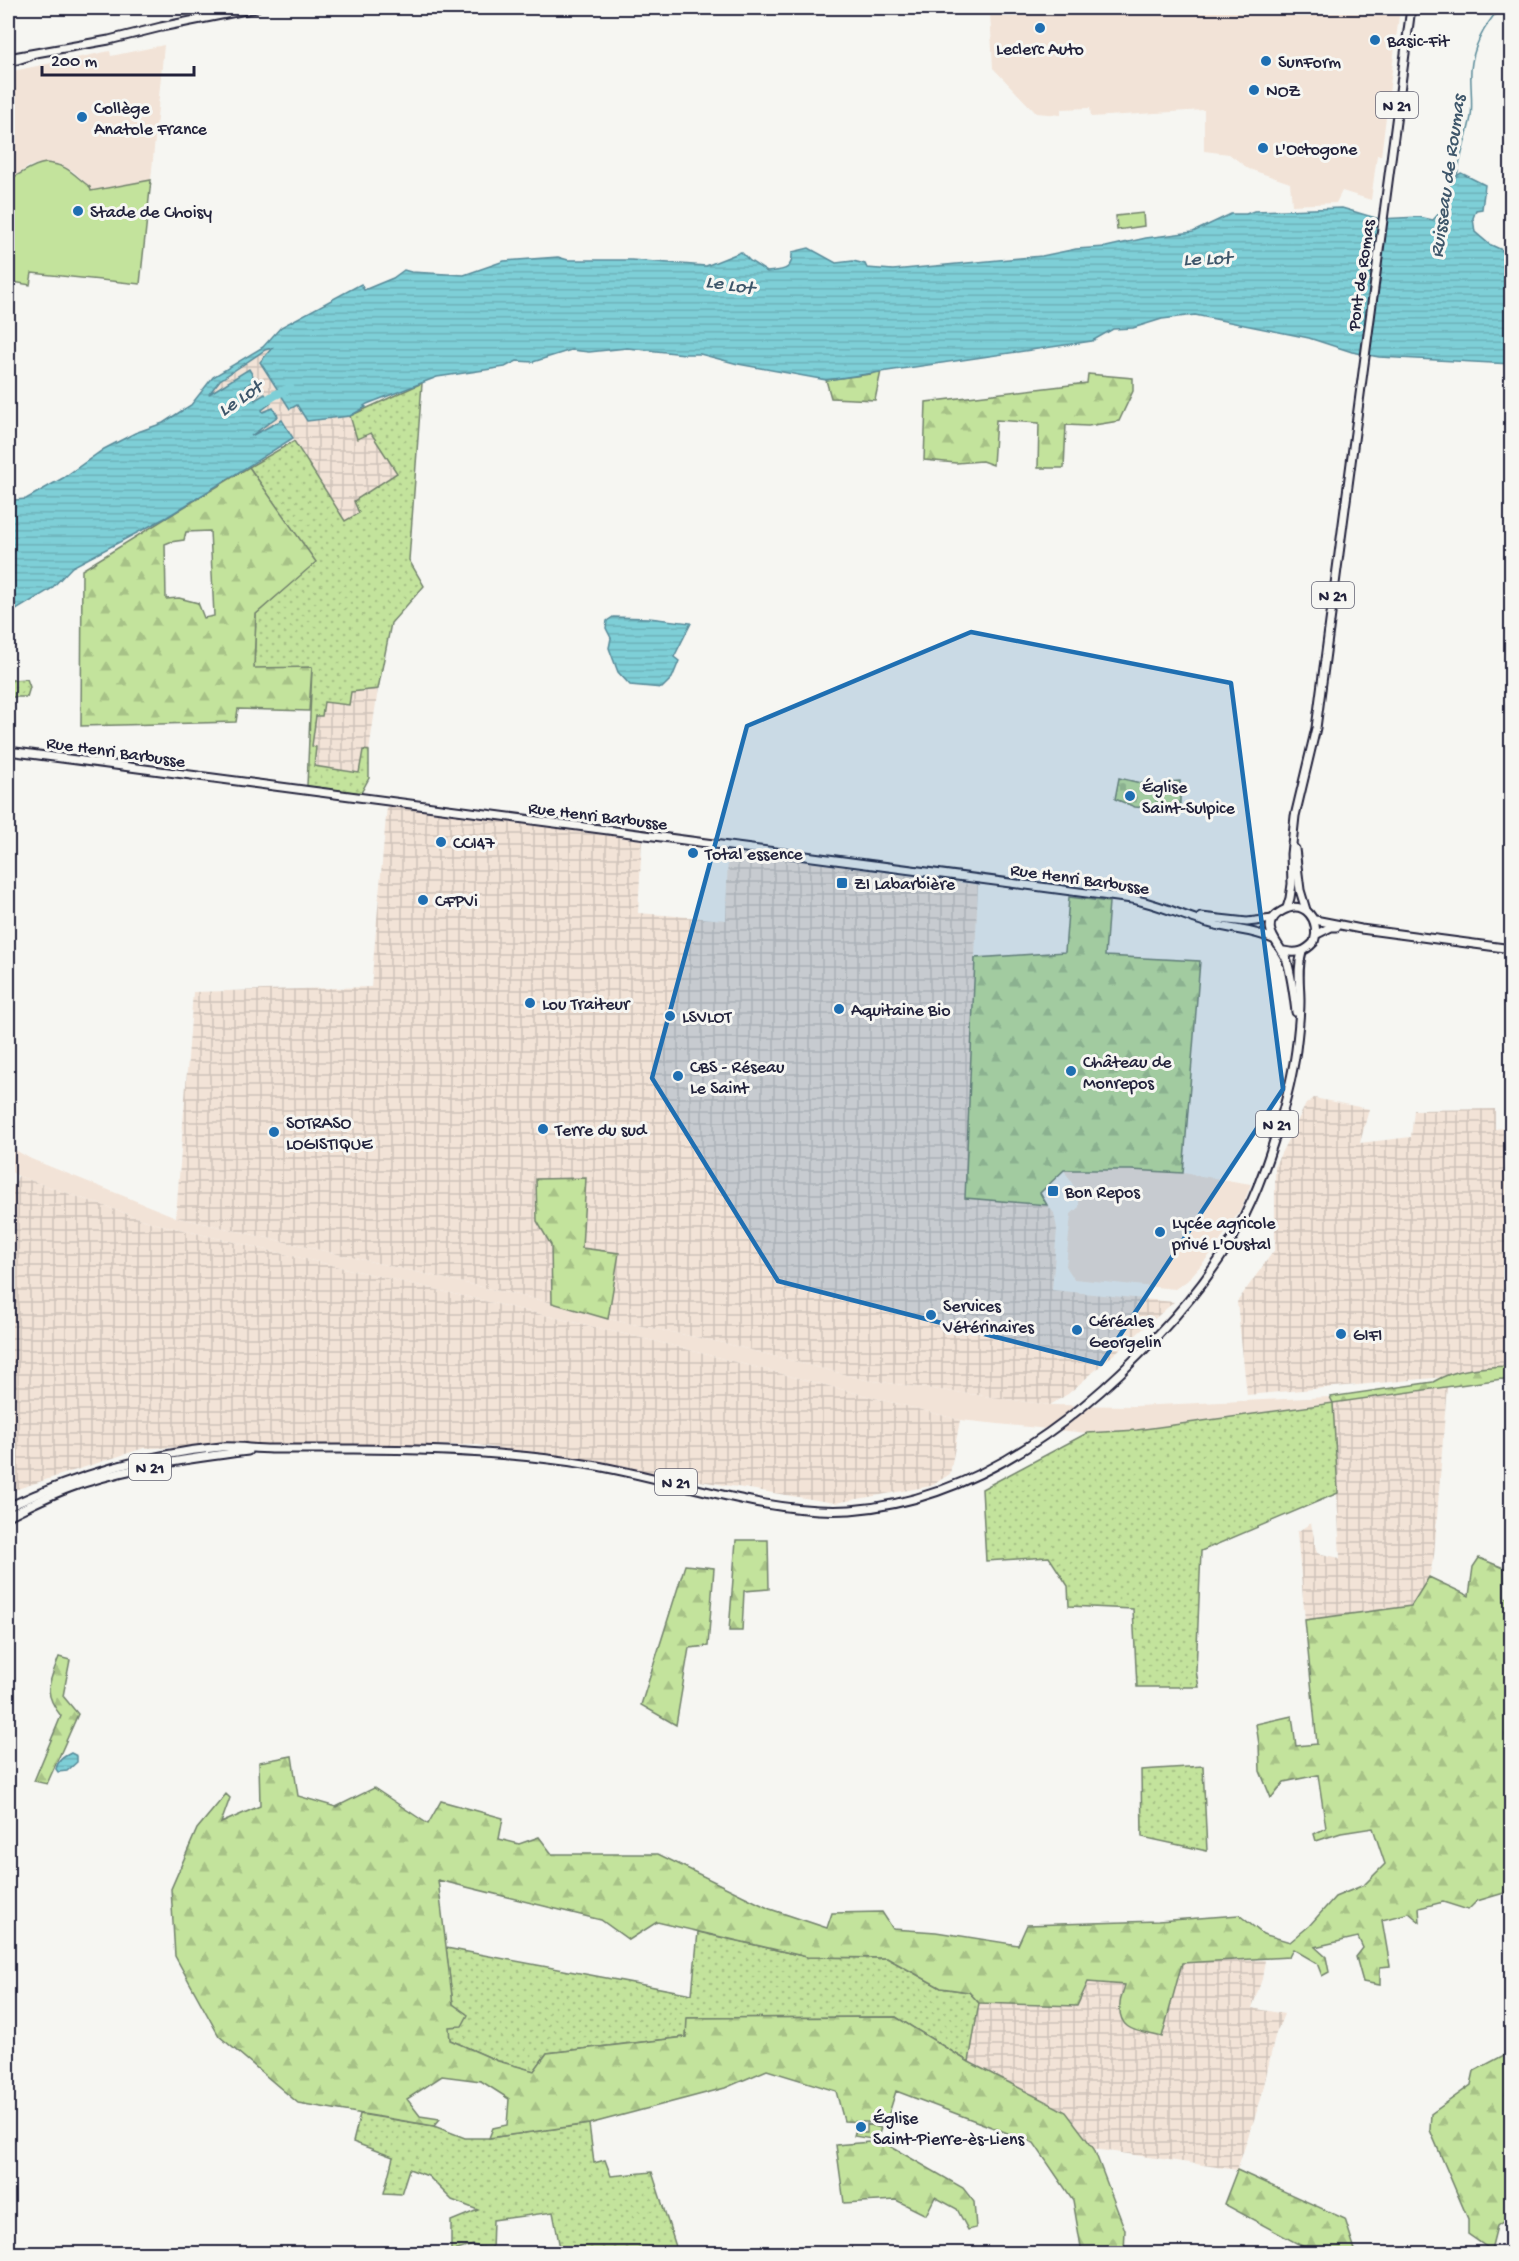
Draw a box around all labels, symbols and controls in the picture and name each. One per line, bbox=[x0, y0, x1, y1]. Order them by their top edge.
marker: Leclerc Auto bbox=[1033, 21, 1047, 35]
place label: Basic-Fit bbox=[1386, 32, 1451, 53]
marker: Basic-Fit bbox=[1368, 33, 1382, 47]
scale bar bbox=[42, 39, 194, 77]
place label: Leclerc Auto bbox=[996, 40, 1084, 61]
text: 200 m bbox=[51, 52, 98, 73]
place label: SunForm bbox=[1278, 53, 1341, 74]
marker: SunForm bbox=[1259, 54, 1273, 68]
place label: NOZ bbox=[1266, 82, 1301, 103]
marker: NOZ bbox=[1247, 83, 1261, 97]
road number: N 21 bbox=[1376, 92, 1418, 118]
water label: Ruisseau de Roumas bbox=[1427, 92, 1473, 259]
place label: Collège Anatole France bbox=[94, 99, 208, 141]
marker: Collège Anatole France bbox=[75, 110, 89, 124]
place label: L'Octogone bbox=[1275, 140, 1358, 161]
marker: L'Octogone bbox=[1256, 141, 1270, 155]
place label: Stade de Choisy bbox=[90, 203, 212, 224]
marker: Stade de Choisy bbox=[71, 204, 85, 218]
street label: Pont de Romas bbox=[1344, 217, 1381, 333]
water label: Le Lot bbox=[1183, 248, 1235, 273]
water label: Le Lot bbox=[704, 271, 759, 302]
water label: Le Lot bbox=[215, 375, 271, 423]
road number: N 21 bbox=[1312, 582, 1354, 608]
street label: Rue Henri Barbusse bbox=[45, 733, 187, 774]
place label: Église Saint-Sulpice bbox=[1142, 778, 1235, 820]
marker: Église Saint-Sulpice bbox=[1123, 789, 1137, 803]
street label: Rue Henri Barbusse bbox=[527, 799, 669, 837]
place label: CCI47 bbox=[453, 834, 495, 855]
marker: CCI47 bbox=[434, 835, 448, 849]
place label: Total essence bbox=[704, 845, 803, 866]
marker: Total essence bbox=[686, 846, 700, 860]
street label: Rue Henri Barbusse bbox=[1009, 860, 1151, 901]
place label: ZI Labarbière bbox=[854, 875, 956, 896]
marker: ZI Labarbière bbox=[835, 876, 849, 890]
place label: CFPVi bbox=[435, 892, 478, 913]
marker: CFPVi bbox=[416, 893, 430, 907]
place label: Lou Traiteur bbox=[542, 995, 631, 1016]
marker: Lou Traiteur bbox=[523, 996, 537, 1010]
place label: Aquitaine Bio bbox=[851, 1001, 951, 1022]
marker: Aquitaine Bio bbox=[832, 1002, 846, 1016]
place label: LSVLOT bbox=[682, 1008, 732, 1029]
marker: LSVLOT bbox=[663, 1009, 677, 1023]
place label: Château de Monrepos bbox=[1083, 1053, 1172, 1095]
place label: CBS - Réseau Le Saint bbox=[690, 1058, 785, 1100]
marker: Château de Monrepos bbox=[1064, 1064, 1078, 1078]
marker: CBS - Réseau Le Saint bbox=[671, 1069, 685, 1083]
road number: N 21 bbox=[1256, 1111, 1298, 1137]
place label: SOTRASO LOGISTIQUE bbox=[286, 1114, 373, 1156]
place label: Terre du sud bbox=[554, 1121, 648, 1142]
marker: Terre du sud bbox=[536, 1122, 550, 1136]
marker: SOTRASO LOGISTIQUE bbox=[267, 1125, 281, 1139]
place label: Bon Repos bbox=[1064, 1183, 1141, 1204]
marker: Bon Repos bbox=[1046, 1184, 1060, 1198]
place label: Lycée agricole privé L'Oustal bbox=[1171, 1214, 1276, 1256]
marker: Lycée agricole privé L'Oustal bbox=[1153, 1225, 1167, 1239]
place label: Services Vétérinaires bbox=[942, 1297, 1035, 1339]
marker: Services Vétérinaires bbox=[924, 1308, 938, 1322]
place label: Céréales Georgelin bbox=[1089, 1312, 1162, 1354]
marker: Céréales Georgelin bbox=[1070, 1323, 1084, 1337]
place label: GIFI bbox=[1353, 1326, 1382, 1347]
marker: GIFI bbox=[1334, 1327, 1348, 1341]
road number: N 21 bbox=[129, 1454, 171, 1480]
road number: N 21 bbox=[655, 1469, 697, 1495]
place label: Église Saint-Pierre-ès-Liens bbox=[873, 2109, 1026, 2151]
marker: Église Saint-Pierre-ès-Liens bbox=[854, 2120, 868, 2134]

